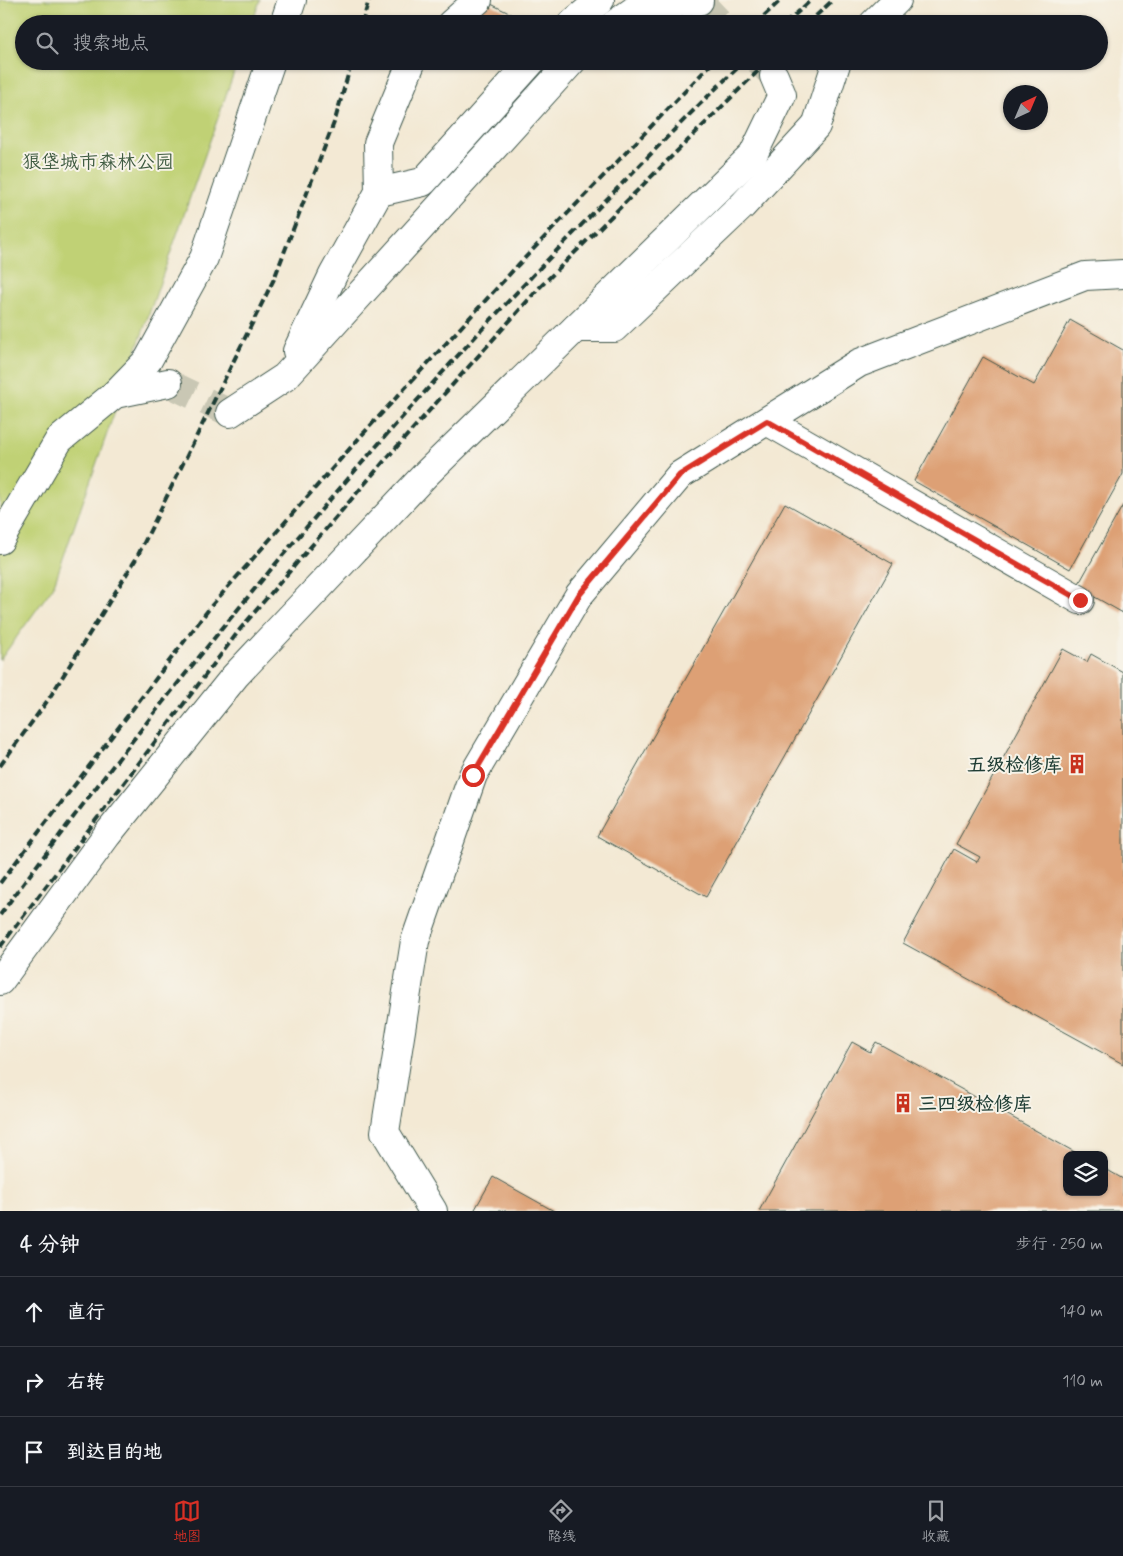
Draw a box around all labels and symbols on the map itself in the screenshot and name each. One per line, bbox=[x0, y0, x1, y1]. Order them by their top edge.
north arrow bbox=[1003, 85, 1048, 130]
park label: 狼垡城市森林公园 bbox=[22, 150, 174, 175]
route end bbox=[1069, 589, 1092, 612]
place label: 五级检修库 bbox=[967, 753, 1062, 778]
building icon: 五级检修库 bbox=[1066, 753, 1088, 775]
route start bbox=[462, 764, 485, 787]
building icon: 三四级检修库 bbox=[892, 1092, 914, 1114]
place label: 三四级检修库 bbox=[918, 1092, 1032, 1117]

